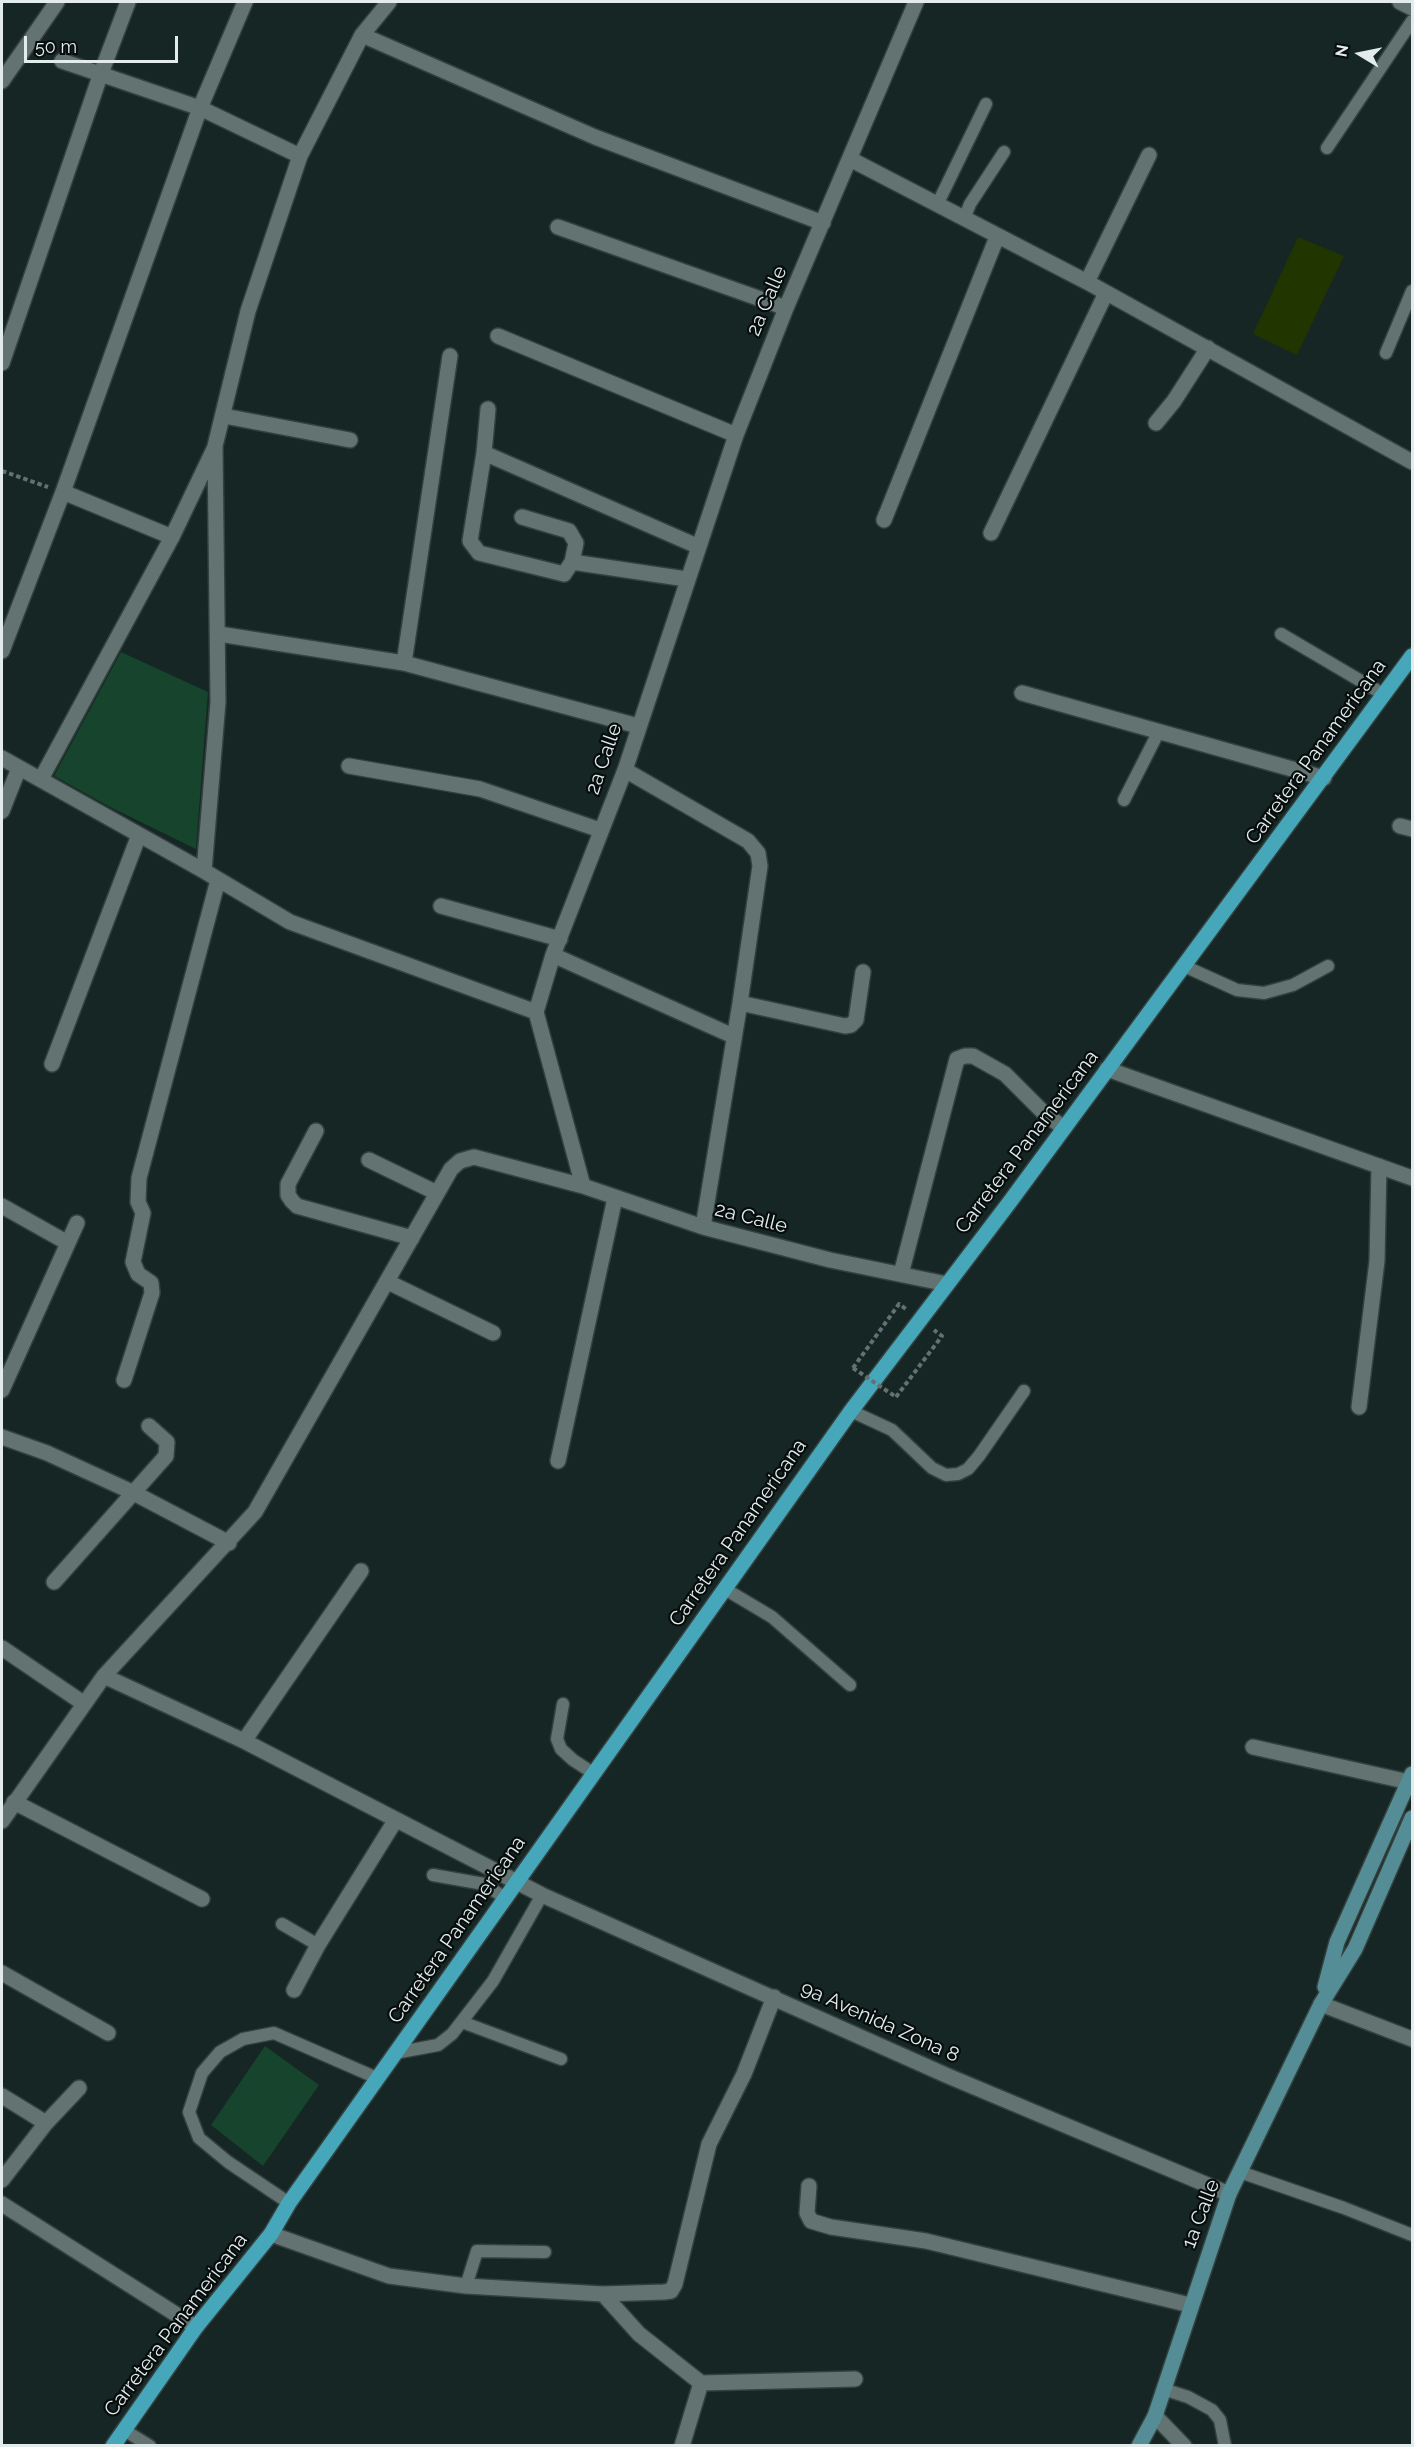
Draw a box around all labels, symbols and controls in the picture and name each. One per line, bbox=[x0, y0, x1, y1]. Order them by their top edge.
scale bar bbox=[27, 24, 182, 62]
north arrow bbox=[1330, 24, 1390, 84]
text: 50 m bbox=[35, 36, 77, 57]
text: N bbox=[1331, 43, 1352, 58]
street label: 2a Calle bbox=[742, 262, 792, 340]
street label: Carretera Panamericana bbox=[1241, 655, 1391, 849]
street label: 2a Calle bbox=[581, 720, 627, 798]
street label: Carretera Panamericana bbox=[950, 1046, 1104, 1238]
street label: 2a Calle bbox=[712, 1197, 790, 1239]
street label: Carretera Panamericana bbox=[664, 1435, 812, 1631]
street label: Carretera Panamericana bbox=[383, 1832, 531, 2028]
street label: 9a Avenida Zona 8 bbox=[797, 1976, 963, 2068]
street label: 1a Calle bbox=[1177, 2176, 1225, 2252]
street label: Carretera Panamericana bbox=[99, 2229, 253, 2421]

